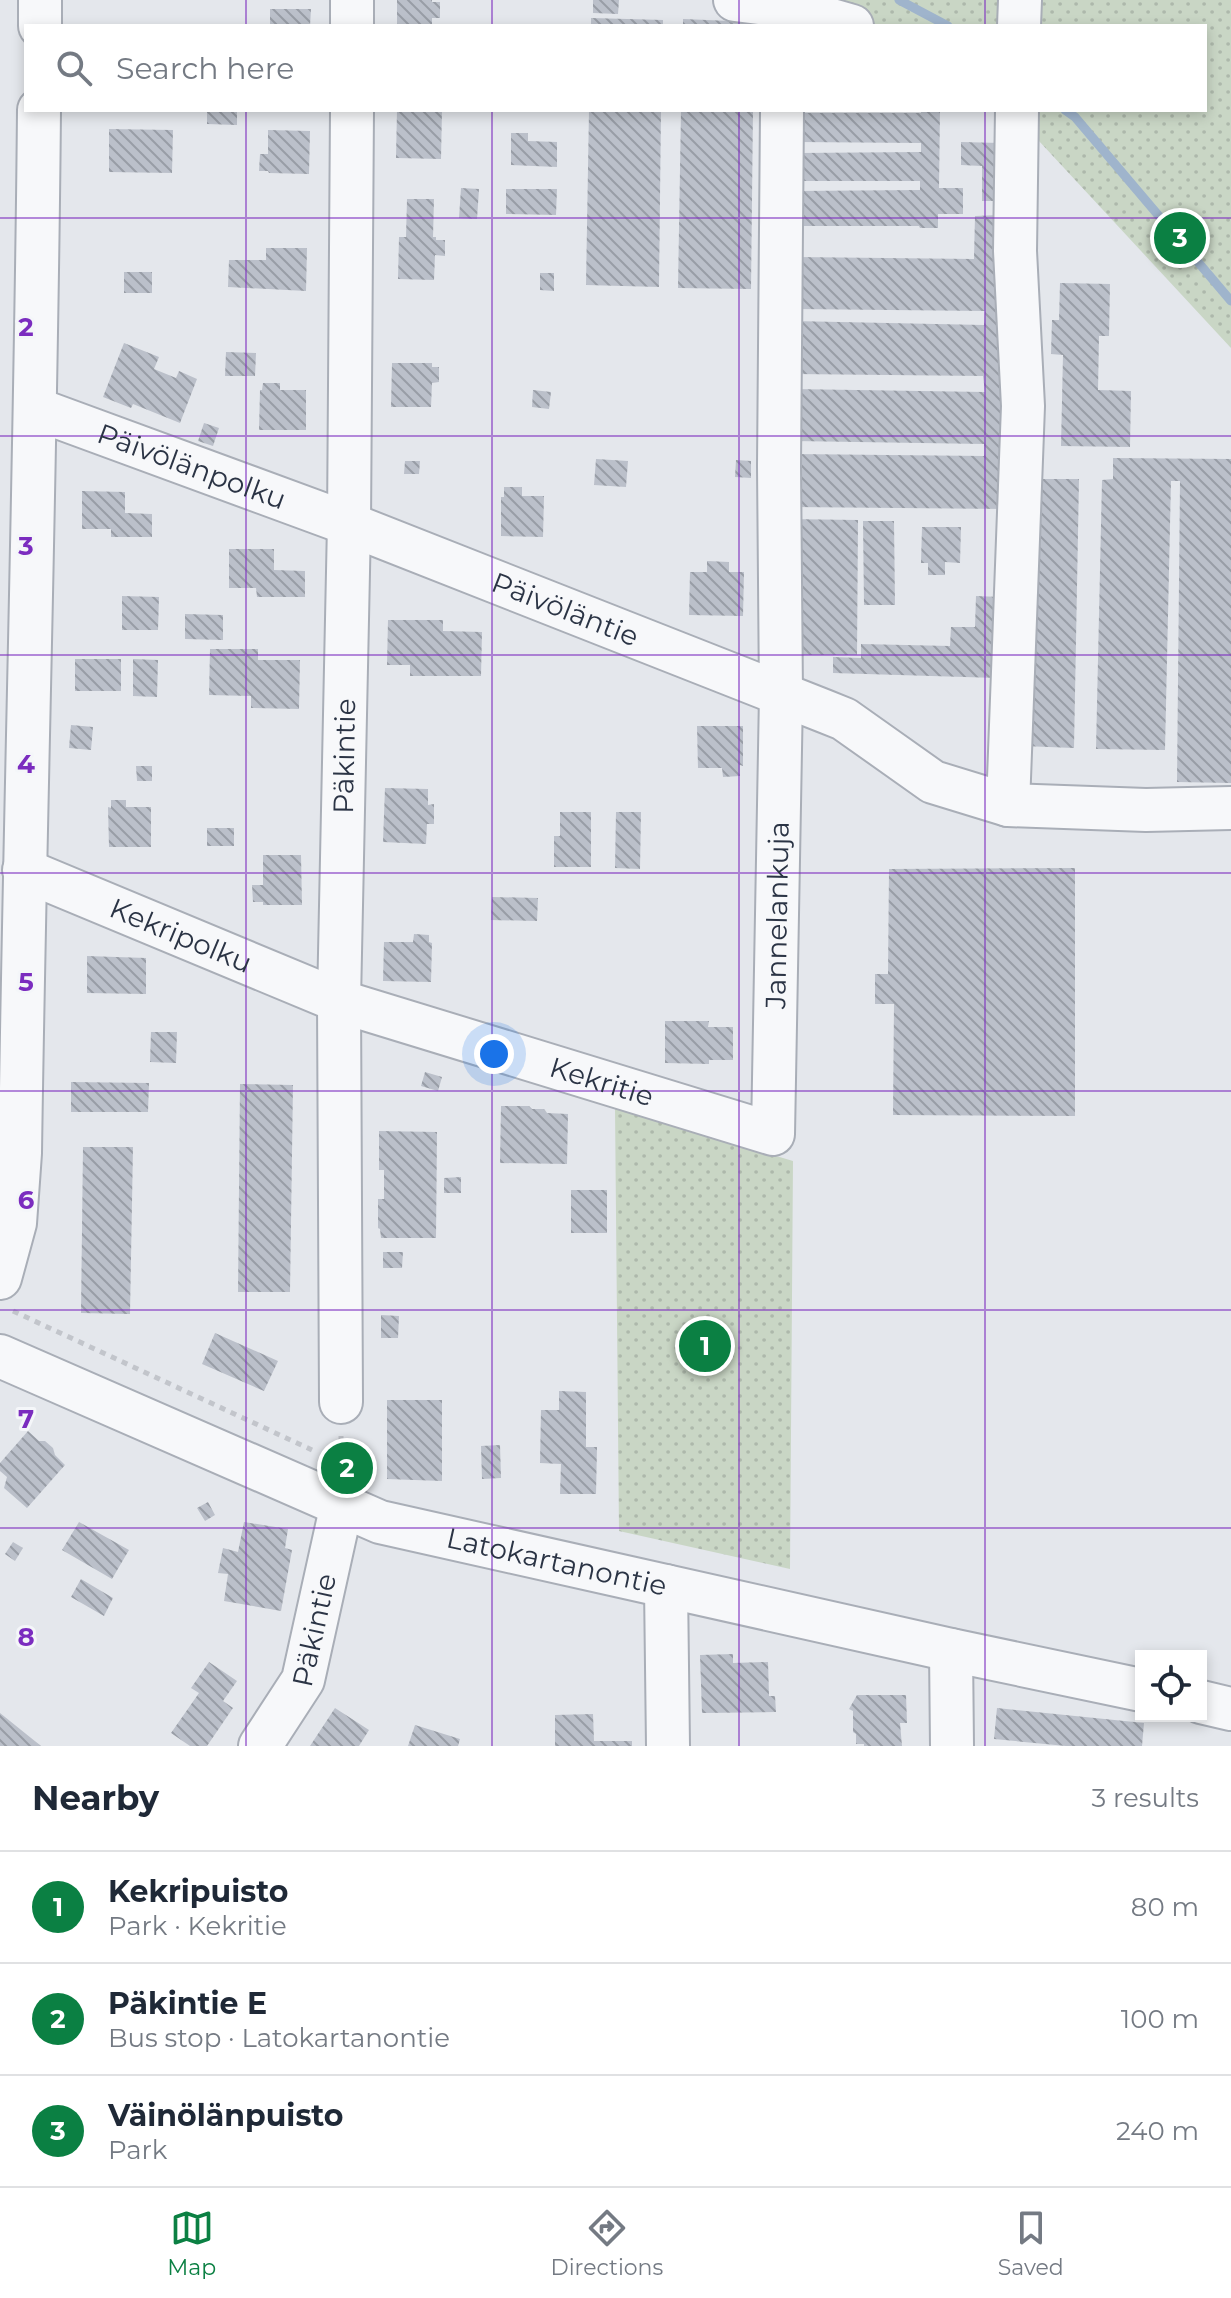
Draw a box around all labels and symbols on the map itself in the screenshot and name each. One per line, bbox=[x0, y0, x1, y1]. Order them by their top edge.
pin: 3 bbox=[1154, 208, 1206, 268]
text: 2 bbox=[18, 311, 34, 343]
street label: Päivölänpolku bbox=[93, 416, 291, 516]
text: 3 bbox=[17, 530, 34, 562]
street label: Päivöläntie bbox=[487, 565, 644, 653]
street label: Päkintie bbox=[326, 698, 362, 814]
text: 4 bbox=[17, 748, 35, 780]
street label: Jannelankuja bbox=[758, 821, 796, 1010]
street label: Kekripolku bbox=[105, 891, 257, 980]
text: 5 bbox=[18, 966, 34, 998]
your location bbox=[474, 1034, 514, 1074]
street label: Kekritie bbox=[546, 1050, 658, 1113]
text: 6 bbox=[18, 1184, 35, 1216]
pin: 1 bbox=[679, 1316, 731, 1376]
text: 7 bbox=[18, 1403, 34, 1435]
pin: 2 bbox=[321, 1438, 373, 1498]
street label: Latokartanontie bbox=[444, 1520, 670, 1603]
street label: Päkintie bbox=[285, 1570, 343, 1690]
text: 8 bbox=[17, 1621, 35, 1653]

